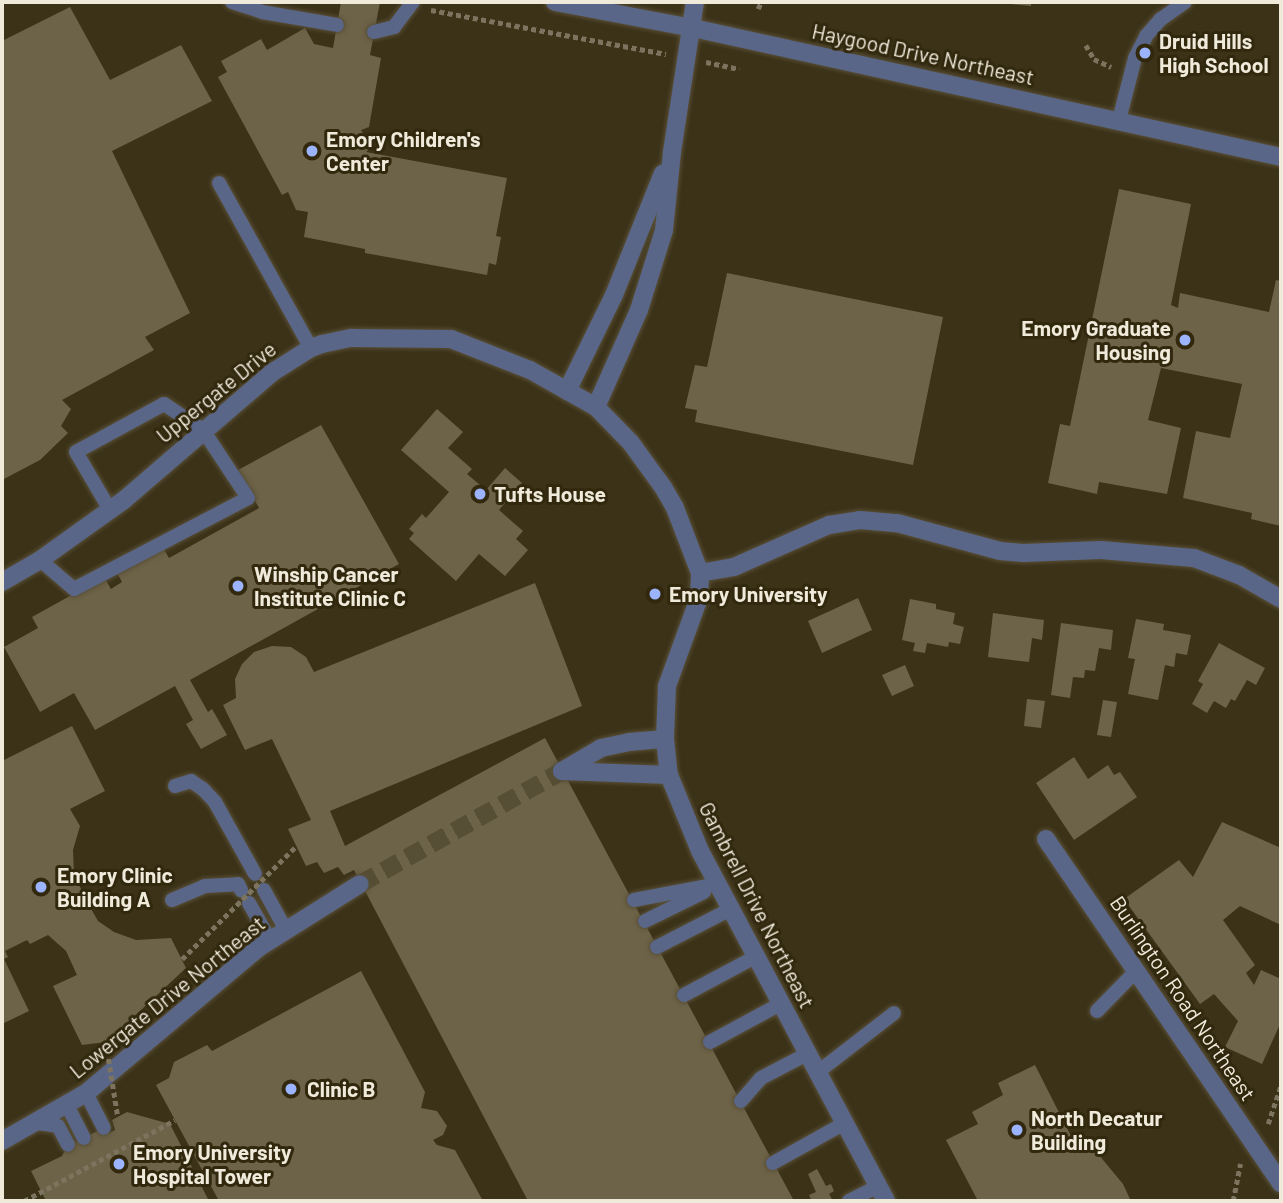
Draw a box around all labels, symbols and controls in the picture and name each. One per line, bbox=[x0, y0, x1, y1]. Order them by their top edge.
street label: Haygood Drive Northeast bbox=[810, 18, 1036, 90]
place label: Druid Hills High School bbox=[1159, 28, 1269, 78]
marker: Druid Hills High School bbox=[1137, 45, 1153, 61]
place label: Emory Children's Center bbox=[326, 126, 481, 176]
marker: Emory Children's Center bbox=[304, 143, 320, 159]
place label: Emory Graduate Housing bbox=[1021, 315, 1171, 365]
marker: Emory Graduate Housing bbox=[1177, 332, 1193, 348]
street label: Uppergate Drive bbox=[151, 336, 281, 448]
place label: Tufts House bbox=[494, 481, 606, 507]
marker: Tufts House bbox=[472, 486, 488, 502]
place label: Winship Cancer Institute Clinic C bbox=[254, 561, 406, 611]
marker: Winship Cancer Institute Clinic C bbox=[228, 576, 248, 596]
place label: Emory University bbox=[669, 581, 828, 607]
marker: Emory University bbox=[647, 586, 663, 602]
street label: Gambrell Drive Northeast bbox=[694, 798, 820, 1012]
place label: Emory Clinic Building A bbox=[57, 862, 173, 912]
marker: Emory Clinic Building A bbox=[31, 877, 51, 897]
street label: Burlington Road Northeast bbox=[1105, 891, 1261, 1105]
street label: Lowergate Drive Northeast bbox=[64, 910, 270, 1084]
place label: Clinic B bbox=[307, 1076, 376, 1102]
marker: Clinic B bbox=[281, 1079, 301, 1099]
place label: North Decatur Building bbox=[1031, 1105, 1163, 1155]
marker: North Decatur Building bbox=[1009, 1122, 1025, 1138]
place label: Emory University Hospital Tower bbox=[133, 1139, 292, 1189]
marker: Emory University Hospital Tower bbox=[111, 1156, 127, 1172]

